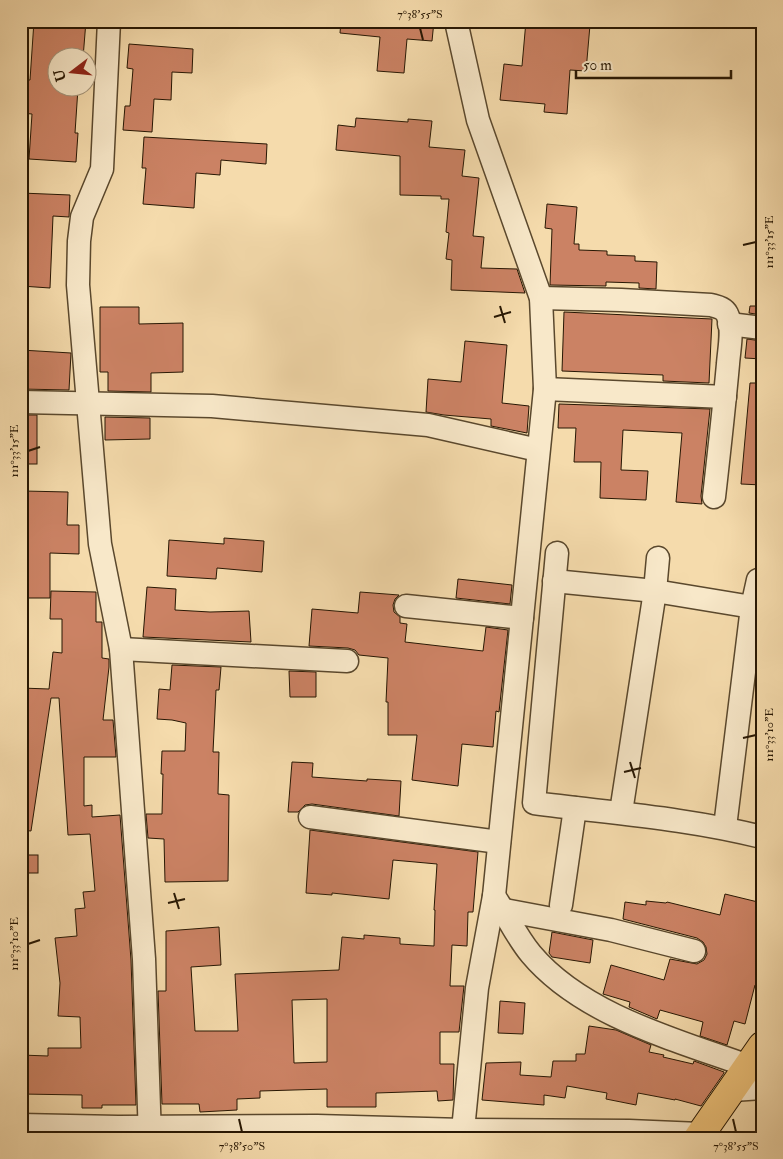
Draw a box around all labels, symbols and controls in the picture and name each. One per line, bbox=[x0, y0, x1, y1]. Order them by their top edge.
text: 7°38'55"S bbox=[397, 7, 443, 22]
north arrow bbox=[48, 48, 98, 98]
scale bar bbox=[576, 48, 730, 80]
text: 50 m bbox=[583, 56, 612, 75]
text: U bbox=[50, 67, 70, 83]
text: 111°33'15"E bbox=[762, 215, 777, 268]
text: 111°33'15"E bbox=[7, 424, 22, 477]
text: 111°33'10"E bbox=[762, 708, 777, 762]
text: 111°33'10"E bbox=[7, 917, 22, 971]
text: 7°38'50"S bbox=[219, 1139, 265, 1154]
text: 7°38'55"S bbox=[713, 1139, 759, 1154]

